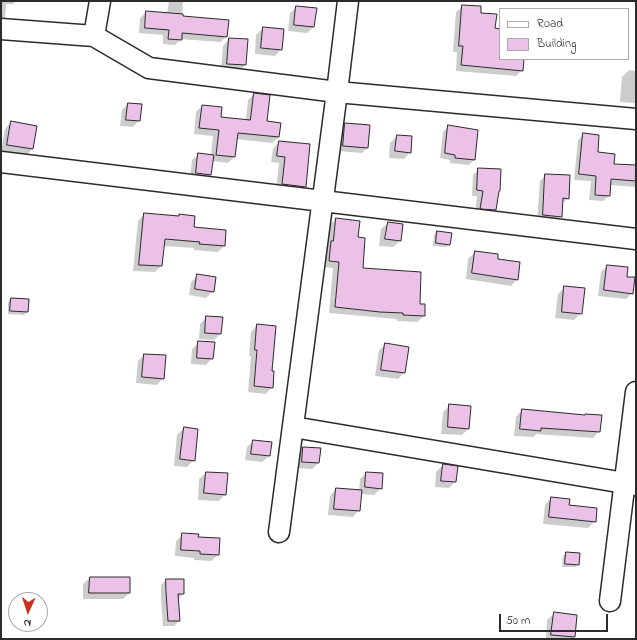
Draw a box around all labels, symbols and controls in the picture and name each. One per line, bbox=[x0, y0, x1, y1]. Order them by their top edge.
legend bbox=[499, 8, 629, 60]
text: Road bbox=[537, 15, 563, 33]
text: Building bbox=[537, 35, 576, 53]
north arrow bbox=[8, 592, 48, 632]
scale bar bbox=[501, 606, 610, 632]
text: 50 m bbox=[506, 612, 530, 630]
text: N bbox=[23, 615, 32, 631]

